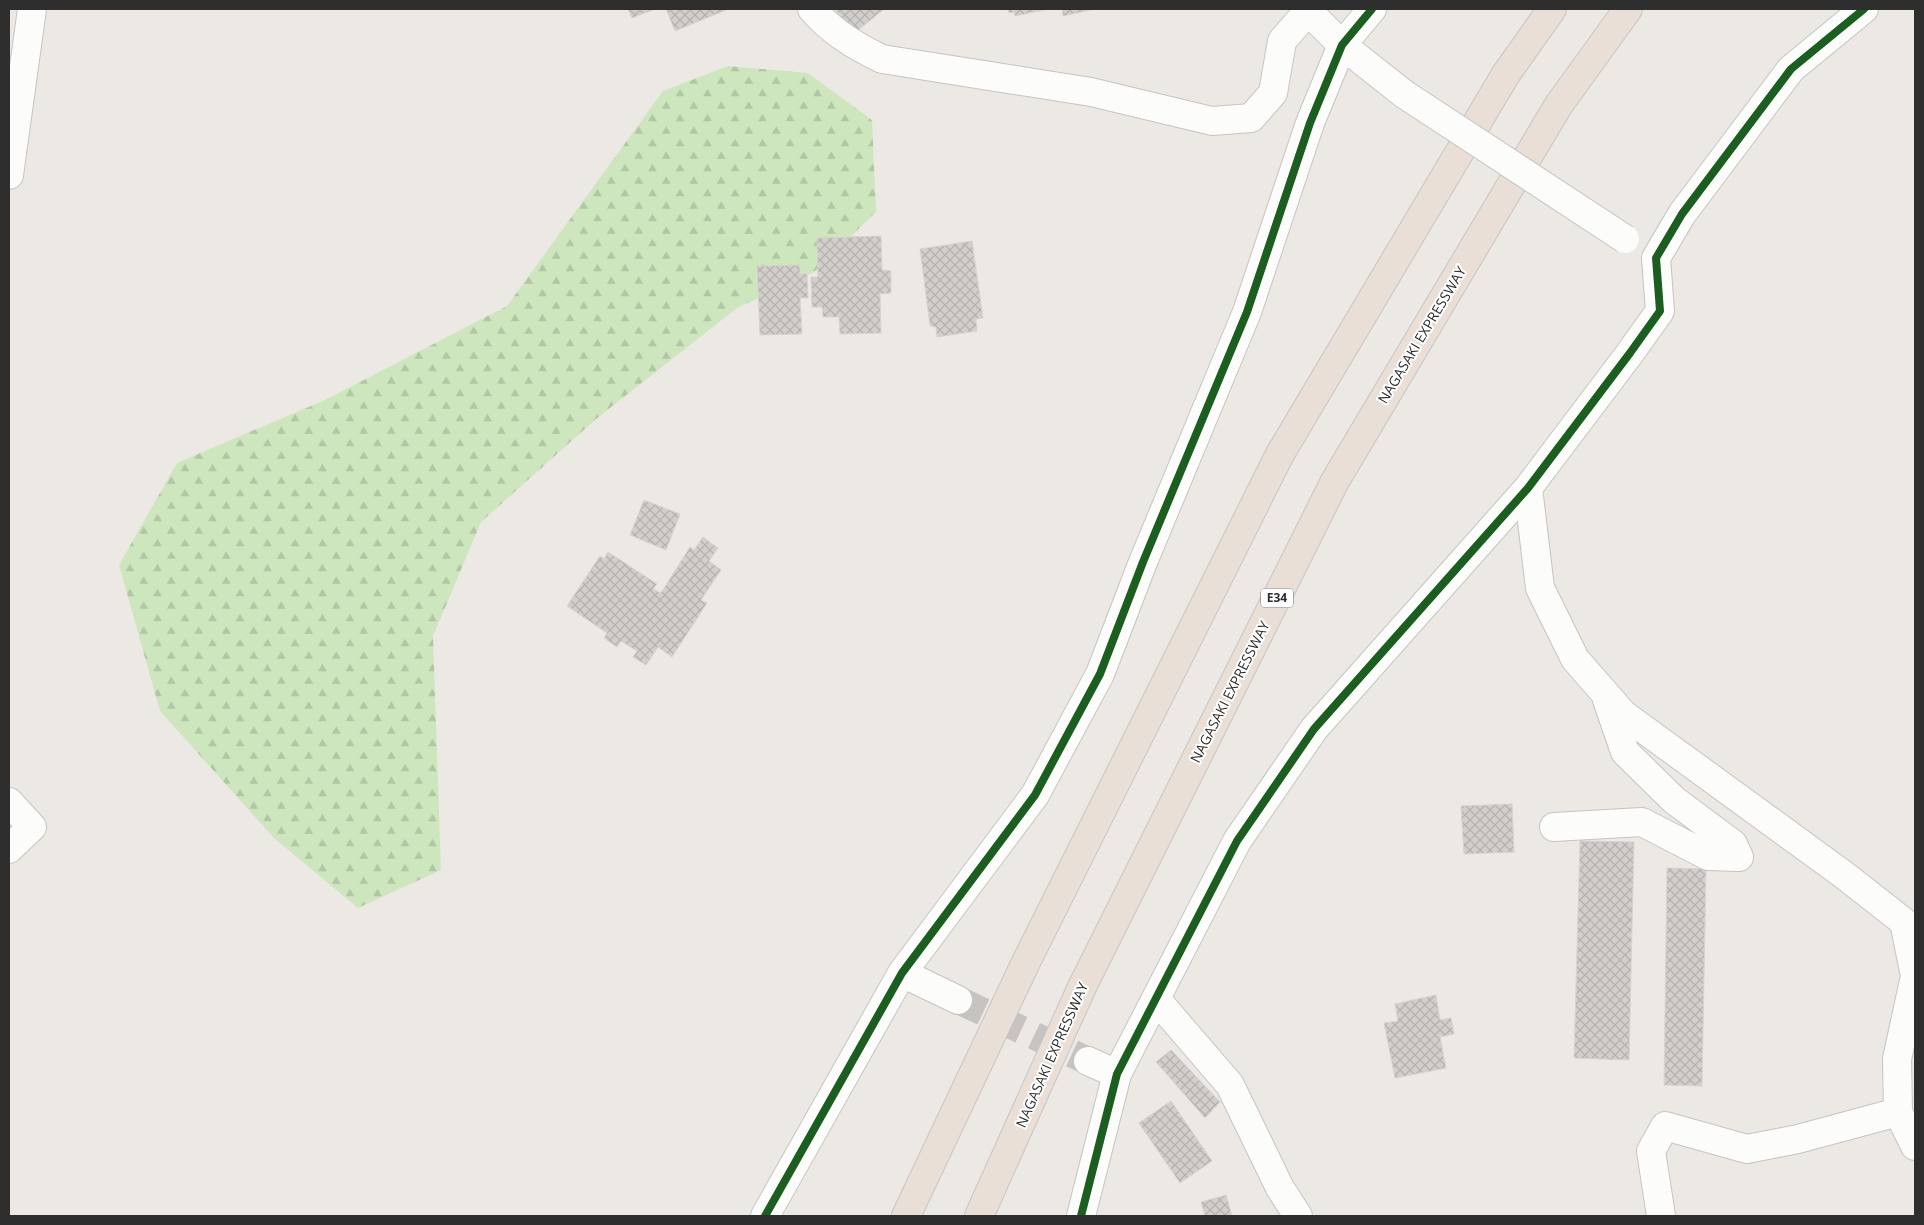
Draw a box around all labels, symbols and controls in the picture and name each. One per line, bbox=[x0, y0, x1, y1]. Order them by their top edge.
street label: NAGASAKI EXPRESSWAY bbox=[1373, 263, 1470, 407]
road number: E34 bbox=[1261, 588, 1293, 608]
street label: NAGASAKI EXPRESSWAY bbox=[1186, 617, 1274, 766]
street label: NAGASAKI EXPRESSWAY bbox=[1011, 979, 1092, 1130]

